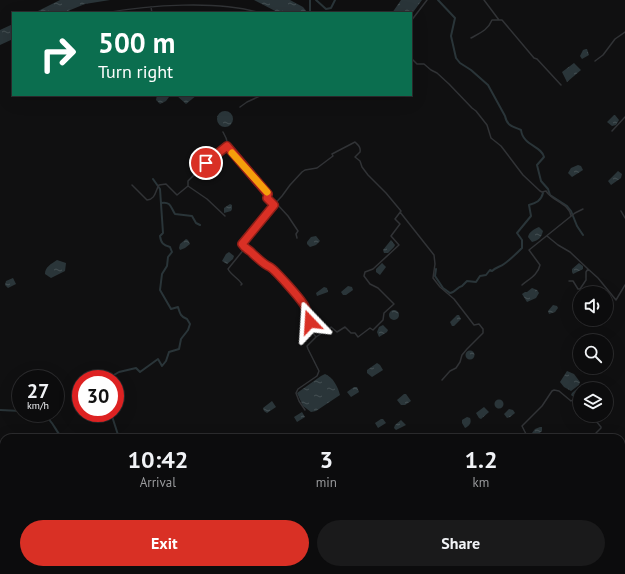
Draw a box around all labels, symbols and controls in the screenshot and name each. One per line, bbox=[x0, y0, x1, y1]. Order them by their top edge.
text: 500 m bbox=[98, 24, 175, 61]
icon: right bbox=[32, 28, 84, 80]
text: Turn right bbox=[98, 60, 173, 83]
pin bbox=[189, 146, 223, 180]
icon: arrive bbox=[195, 152, 217, 174]
map controls bbox=[573, 286, 613, 422]
button: sound bbox=[573, 286, 613, 326]
position arrow bbox=[289, 301, 331, 343]
button: search bbox=[573, 334, 613, 374]
speed limit sign: 30 bbox=[72, 370, 124, 422]
text: 27 bbox=[27, 378, 49, 404]
button: layers bbox=[573, 382, 613, 422]
text: km/h bbox=[27, 399, 49, 412]
text: 10:42 bbox=[127, 444, 188, 475]
text: 3 bbox=[320, 444, 333, 475]
text: 1.2 bbox=[464, 444, 498, 475]
text: Arrival bbox=[140, 474, 176, 491]
text: min bbox=[316, 474, 337, 491]
text: km bbox=[473, 474, 489, 491]
button: Exit bbox=[20, 520, 309, 566]
button: Share bbox=[317, 520, 605, 566]

